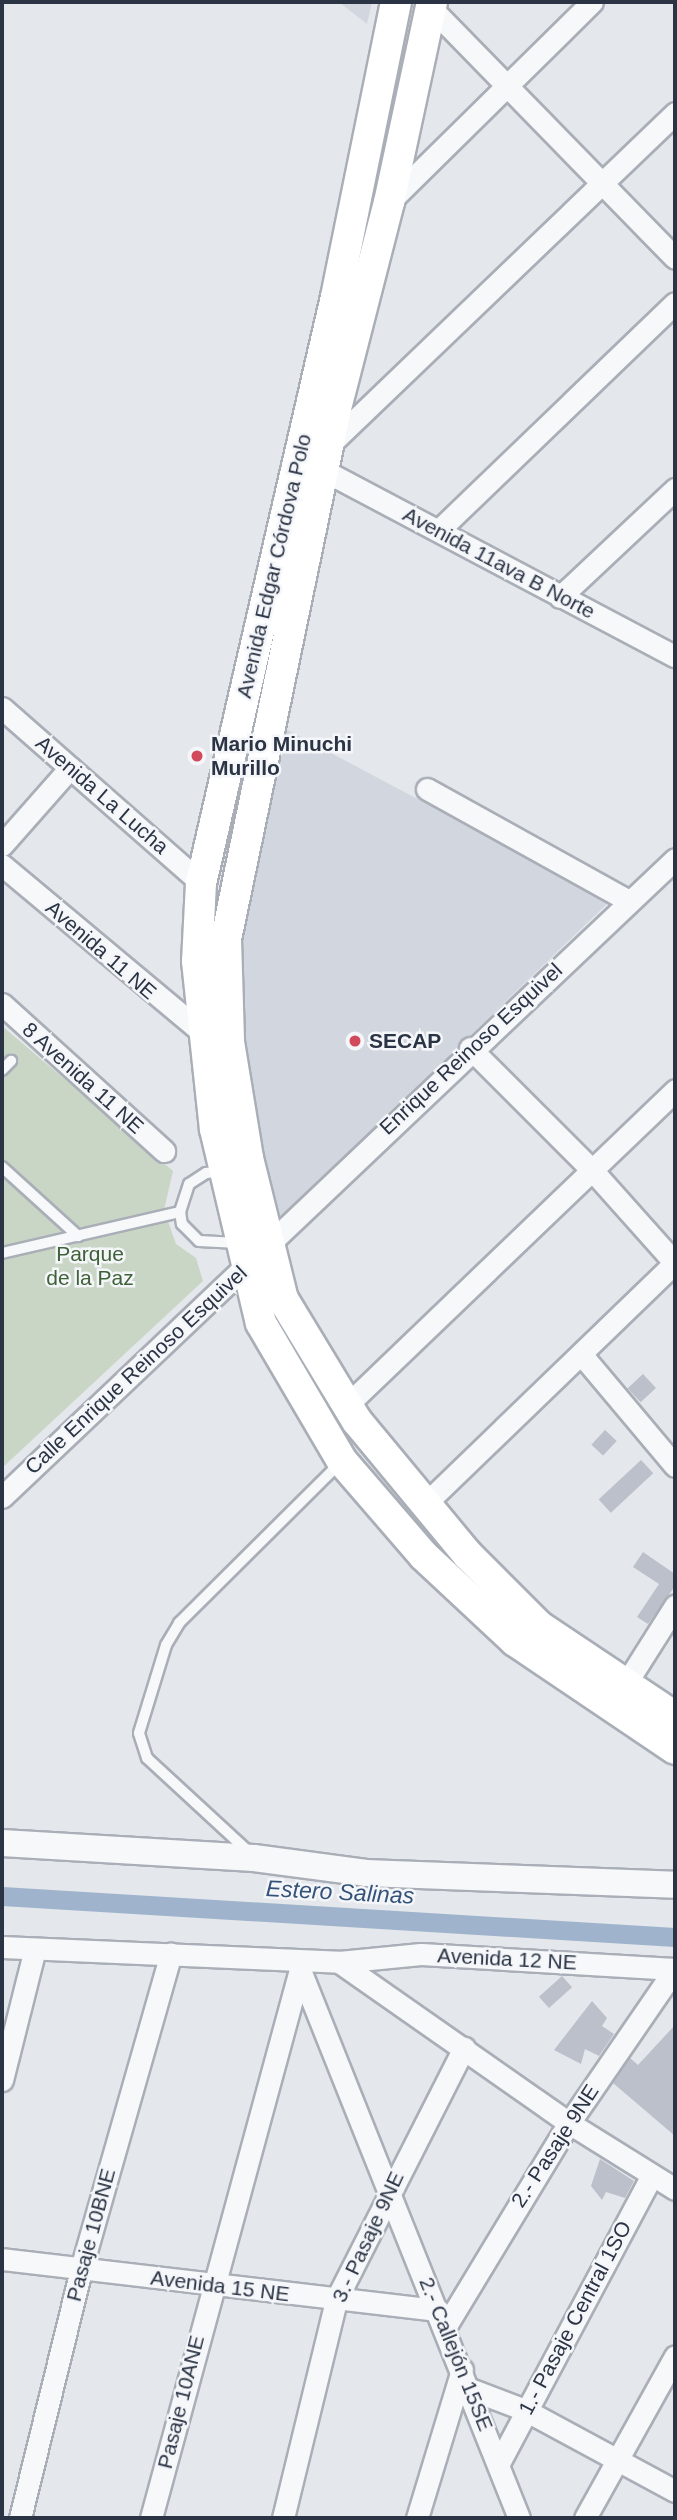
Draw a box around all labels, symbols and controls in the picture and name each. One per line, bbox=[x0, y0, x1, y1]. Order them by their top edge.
street label: Avenida Edgar Córdova Polo bbox=[231, 431, 317, 701]
street label: Avenida 11ava B Norte bbox=[399, 502, 599, 624]
street label: Avenida La Lucha bbox=[30, 730, 174, 860]
place label: Mario Minuchi Murillo bbox=[211, 731, 352, 781]
marker: Mario Minuchi Murillo bbox=[189, 748, 205, 764]
street label: Avenida 11 NE bbox=[41, 895, 161, 1005]
street label: Enrique Reinoso Esquivel bbox=[374, 958, 568, 1140]
street label: 8 Avenida 11 NE bbox=[17, 1017, 149, 1139]
place label: SECAP bbox=[369, 1028, 441, 1054]
marker: SECAP bbox=[347, 1033, 363, 1049]
park label: Parque de la Paz bbox=[46, 1241, 134, 1291]
street label: Calle Enrique Reinoso Esquivel bbox=[20, 1260, 252, 1480]
water label: Estero Salinas bbox=[265, 1874, 415, 1910]
street label: Avenida 12 NE bbox=[437, 1943, 577, 1975]
street label: 2.- Pasaje 9NE bbox=[506, 2080, 604, 2212]
street label: Pasaje 10BNE bbox=[61, 2166, 121, 2304]
street label: 3.- Pasaje 9NE bbox=[327, 2168, 409, 2306]
street label: 1.- Pasaje Central 1SO bbox=[513, 2217, 637, 2419]
street label: Avenida 15 NE bbox=[149, 2265, 291, 2307]
street label: 2.- Callejón 15SE bbox=[414, 2274, 498, 2434]
street label: Pasaje 10ANE bbox=[152, 2333, 210, 2471]

